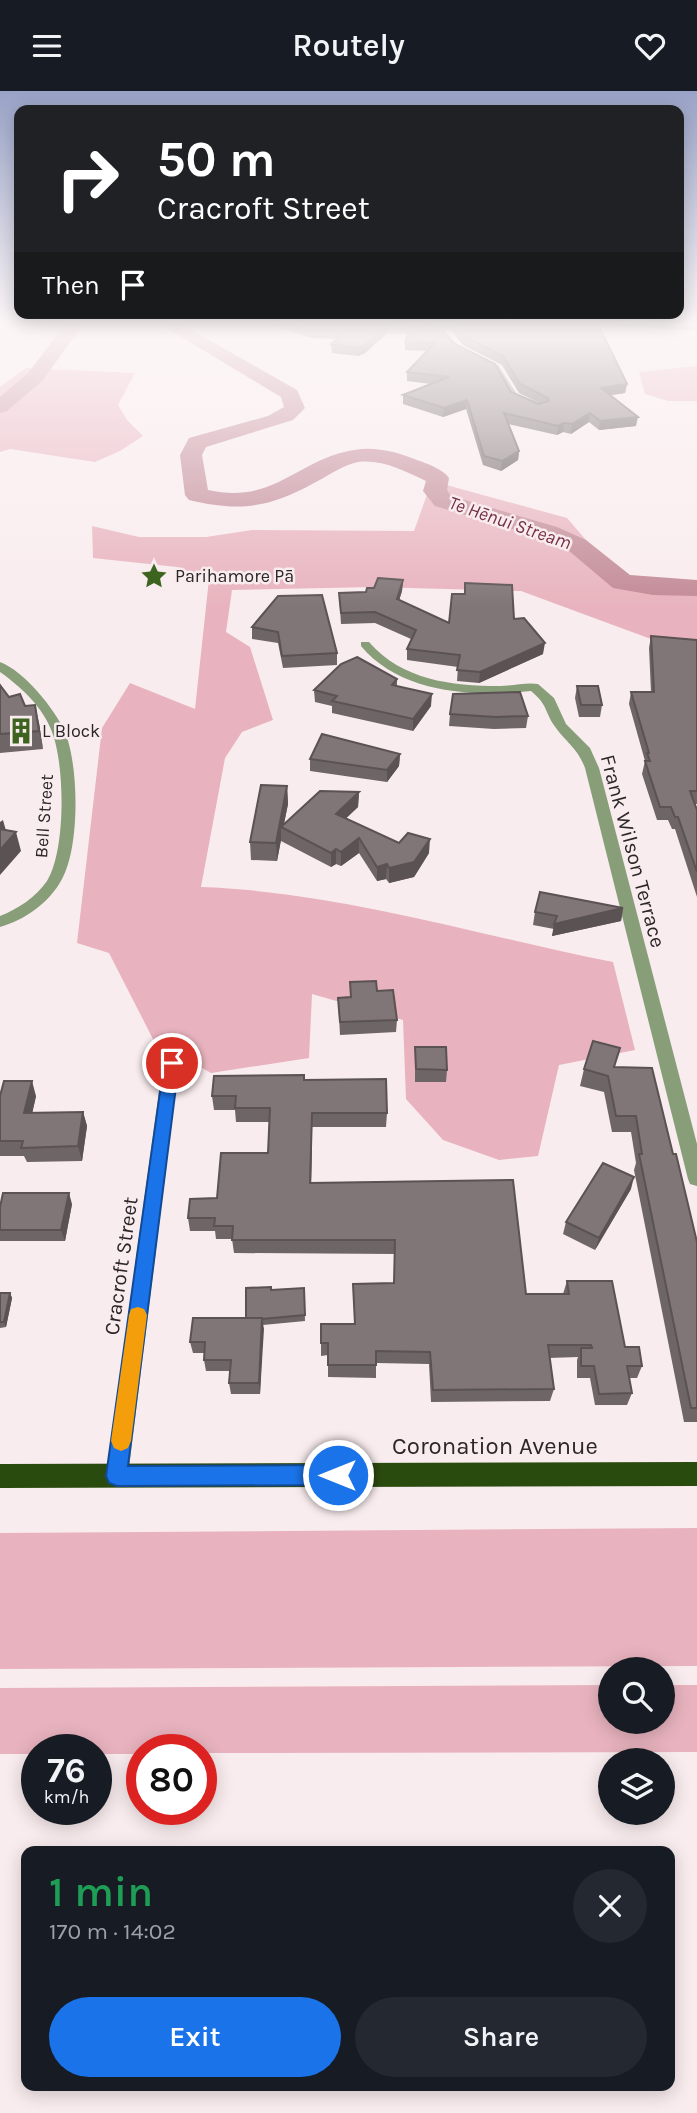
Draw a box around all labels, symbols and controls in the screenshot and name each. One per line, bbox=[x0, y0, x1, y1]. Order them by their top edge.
icon: menu bbox=[28, 27, 66, 65]
text: Routely bbox=[292, 27, 405, 64]
icon: heart bbox=[631, 27, 669, 65]
text: 50 m bbox=[157, 131, 275, 188]
icon: right bbox=[42, 133, 133, 224]
text: Cracroft Street bbox=[157, 190, 370, 227]
icon: arrive bbox=[114, 266, 152, 304]
text: Then bbox=[42, 270, 100, 301]
water label: Te Hēnui Stream bbox=[446, 492, 574, 554]
place icon: Parihamore Pā bbox=[139, 561, 169, 591]
place label: Parihamore Pā bbox=[175, 565, 294, 587]
building icon: L Block bbox=[6, 716, 36, 746]
place label: L Block bbox=[42, 720, 100, 742]
street label: Frank Wilson Terrace bbox=[596, 752, 670, 950]
street label: Bell Street bbox=[30, 773, 58, 859]
pin bbox=[142, 1033, 202, 1093]
icon: arrive bbox=[153, 1044, 191, 1082]
street label: Cracroft Street bbox=[99, 1195, 143, 1337]
street label: Coronation Avenue bbox=[392, 1432, 598, 1460]
position arrow bbox=[301, 1438, 375, 1512]
map controls bbox=[598, 1657, 675, 1825]
button: search bbox=[598, 1657, 675, 1734]
speed limit sign: 80 bbox=[126, 1734, 217, 1825]
button: layers bbox=[598, 1748, 675, 1825]
text: 76 bbox=[47, 1750, 86, 1791]
text: km/h bbox=[44, 1786, 89, 1808]
text: 1 min bbox=[49, 1867, 153, 1917]
button: close bbox=[573, 1869, 647, 1943]
text: 170 m · 14:02 bbox=[49, 1918, 176, 1945]
button: Exit bbox=[49, 1997, 341, 2077]
button: Share bbox=[355, 1997, 647, 2077]

